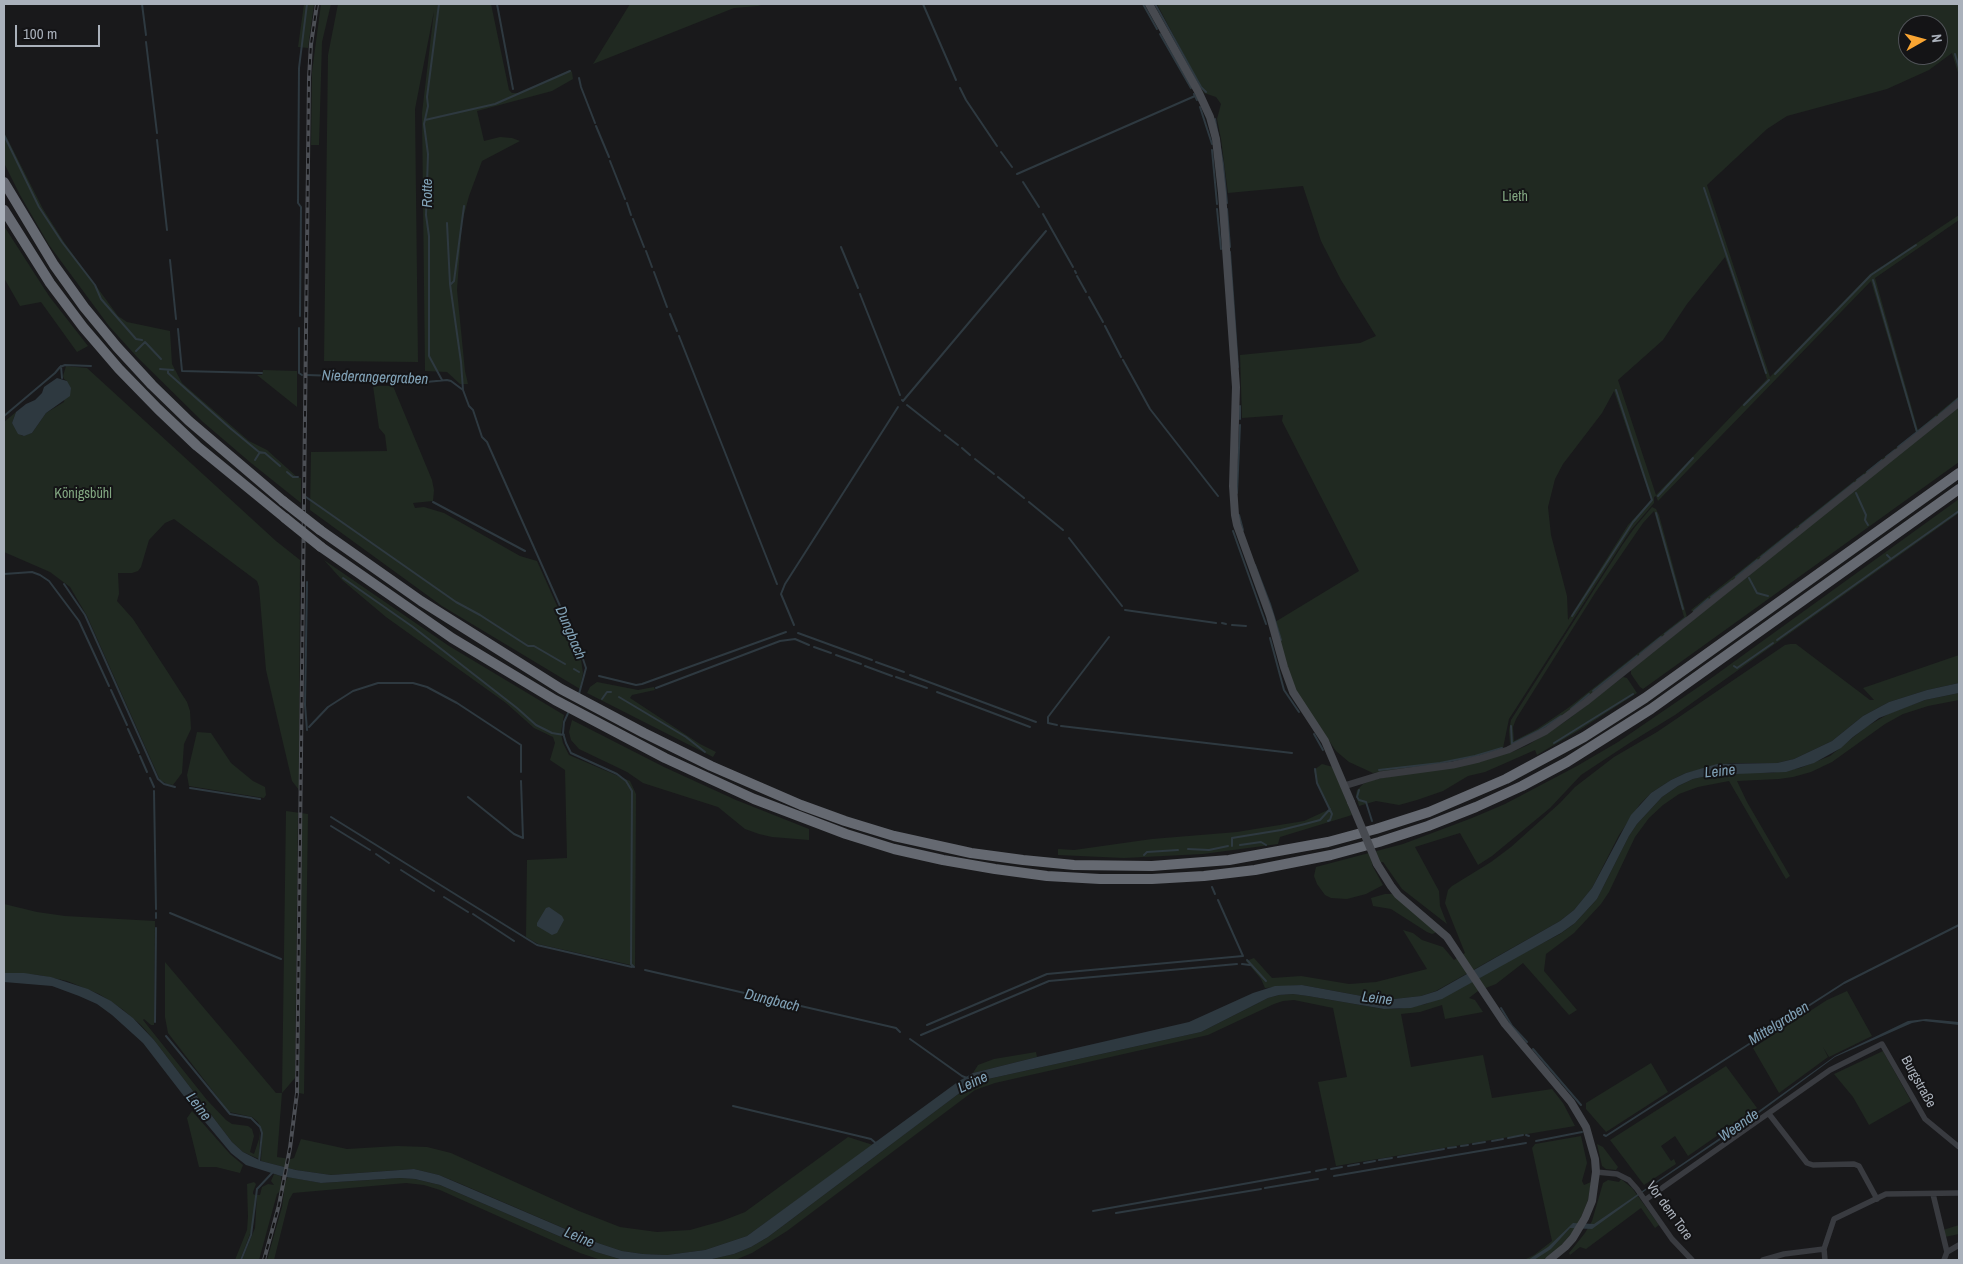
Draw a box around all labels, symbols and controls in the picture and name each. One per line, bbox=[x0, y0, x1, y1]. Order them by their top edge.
scale bar bbox=[18, 15, 102, 47]
north arrow bbox=[1898, 15, 1948, 65]
text: 100 m bbox=[23, 23, 57, 44]
text: N bbox=[1927, 33, 1946, 44]
water label: Rotte bbox=[419, 178, 437, 208]
park label: Lieth bbox=[1502, 189, 1528, 205]
water label: Niederangergraben bbox=[321, 367, 429, 389]
park label: Königsbühl bbox=[54, 486, 112, 502]
water label: Dungbach bbox=[551, 604, 589, 662]
water label: Leine bbox=[1704, 761, 1736, 783]
water label: Dungbach bbox=[743, 985, 801, 1017]
water label: Leine bbox=[1361, 988, 1393, 1010]
water label: Mittelgraben bbox=[1745, 998, 1813, 1050]
street label: Burgstraße bbox=[1897, 1053, 1939, 1111]
water label: Leine bbox=[955, 1068, 991, 1098]
water label: Leine bbox=[182, 1089, 214, 1125]
water label: Weende bbox=[1715, 1106, 1763, 1146]
street label: Vor dem Tore bbox=[1642, 1178, 1696, 1244]
water label: Leine bbox=[561, 1224, 597, 1252]

